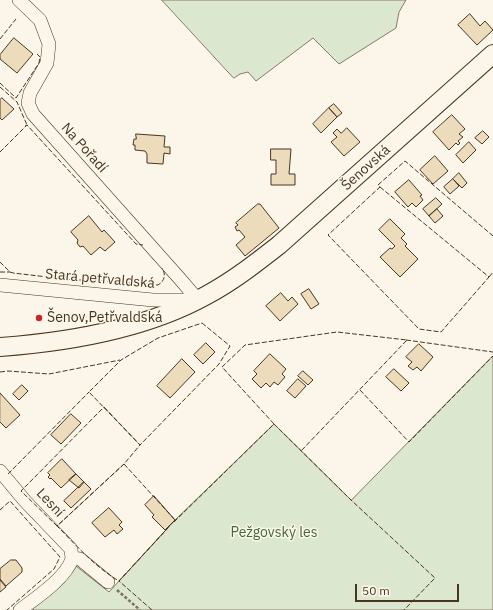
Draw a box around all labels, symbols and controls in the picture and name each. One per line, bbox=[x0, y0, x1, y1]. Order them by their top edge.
street label: Na Pořadí bbox=[57, 120, 111, 176]
street label: Šenovská bbox=[338, 142, 394, 194]
street label: Stará petřvaldská bbox=[44, 266, 156, 292]
place label: Šenov,Petřvaldská bbox=[47, 310, 162, 326]
marker: Šenov,Petřvaldská bbox=[34, 313, 44, 323]
street label: Lesní bbox=[33, 485, 67, 521]
park label: Pežgovský les bbox=[230, 525, 318, 541]
scale bar bbox=[357, 576, 461, 602]
text: 50 m bbox=[362, 583, 390, 598]

